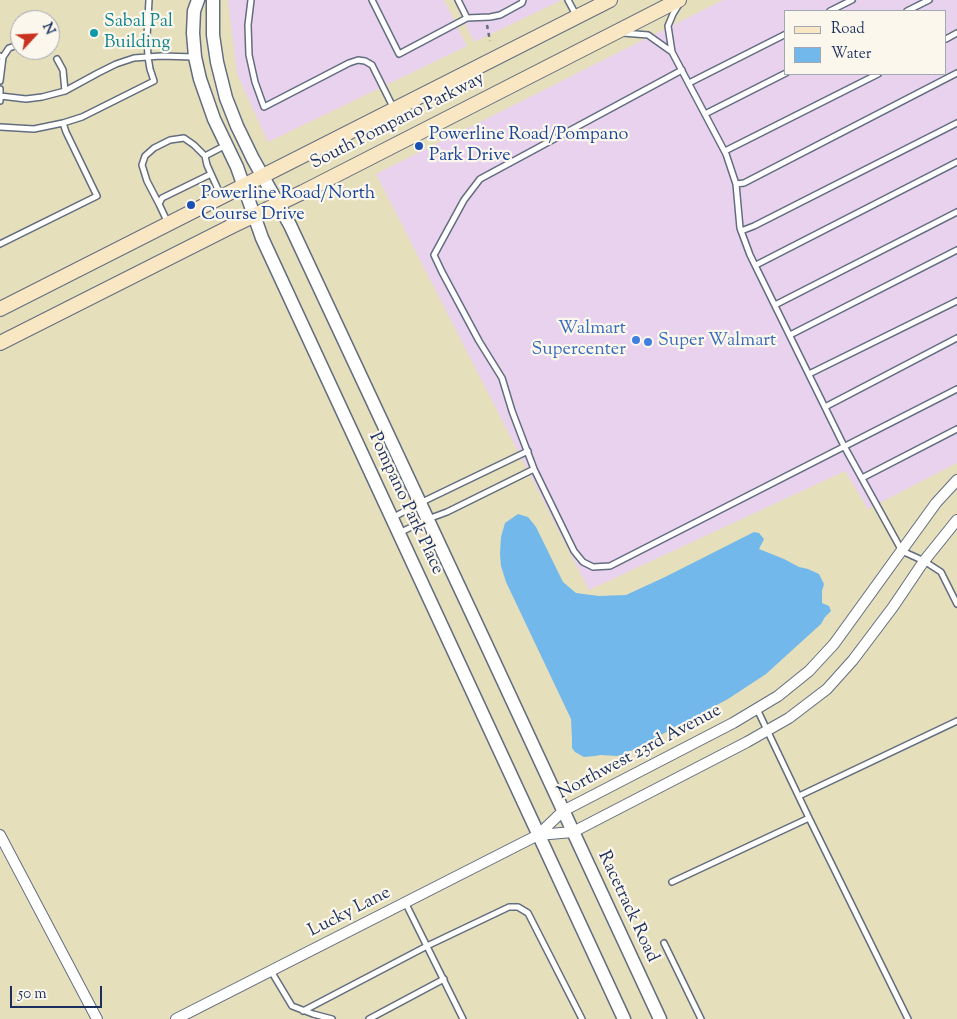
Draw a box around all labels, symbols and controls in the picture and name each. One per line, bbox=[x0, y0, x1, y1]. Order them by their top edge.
north arrow bbox=[10, 10, 60, 60]
legend bbox=[784, 10, 947, 75]
place label: Sabal Pal Building bbox=[104, 12, 173, 54]
text: Road bbox=[831, 19, 865, 40]
text: N bbox=[36, 20, 59, 38]
marker: Sabal Pal Building bbox=[88, 27, 100, 39]
text: Water bbox=[831, 44, 871, 65]
street label: South Pompano Parkway bbox=[307, 69, 489, 175]
place label: Powerline Road/Pompano Park Drive bbox=[429, 125, 628, 168]
marker: Powerline Road/Pompano Park Drive bbox=[413, 140, 425, 152]
place label: Powerline Road/North Course Drive bbox=[201, 184, 375, 226]
marker: Powerline Road/North Course Drive bbox=[185, 199, 197, 211]
place label: Walmart Supercenter bbox=[532, 319, 626, 362]
place label: Super Walmart bbox=[658, 331, 776, 353]
marker: Walmart Supercenter bbox=[630, 334, 642, 346]
marker: Super Walmart bbox=[642, 336, 654, 348]
street label: Pompano Park Place bbox=[363, 429, 447, 579]
street label: Northwest 23rd Avenue bbox=[555, 701, 725, 805]
street label: Racetrack Road bbox=[592, 848, 662, 966]
street label: Lucky Lane bbox=[305, 883, 395, 943]
scale bar bbox=[12, 976, 105, 1008]
text: 50 m bbox=[18, 984, 47, 1005]

